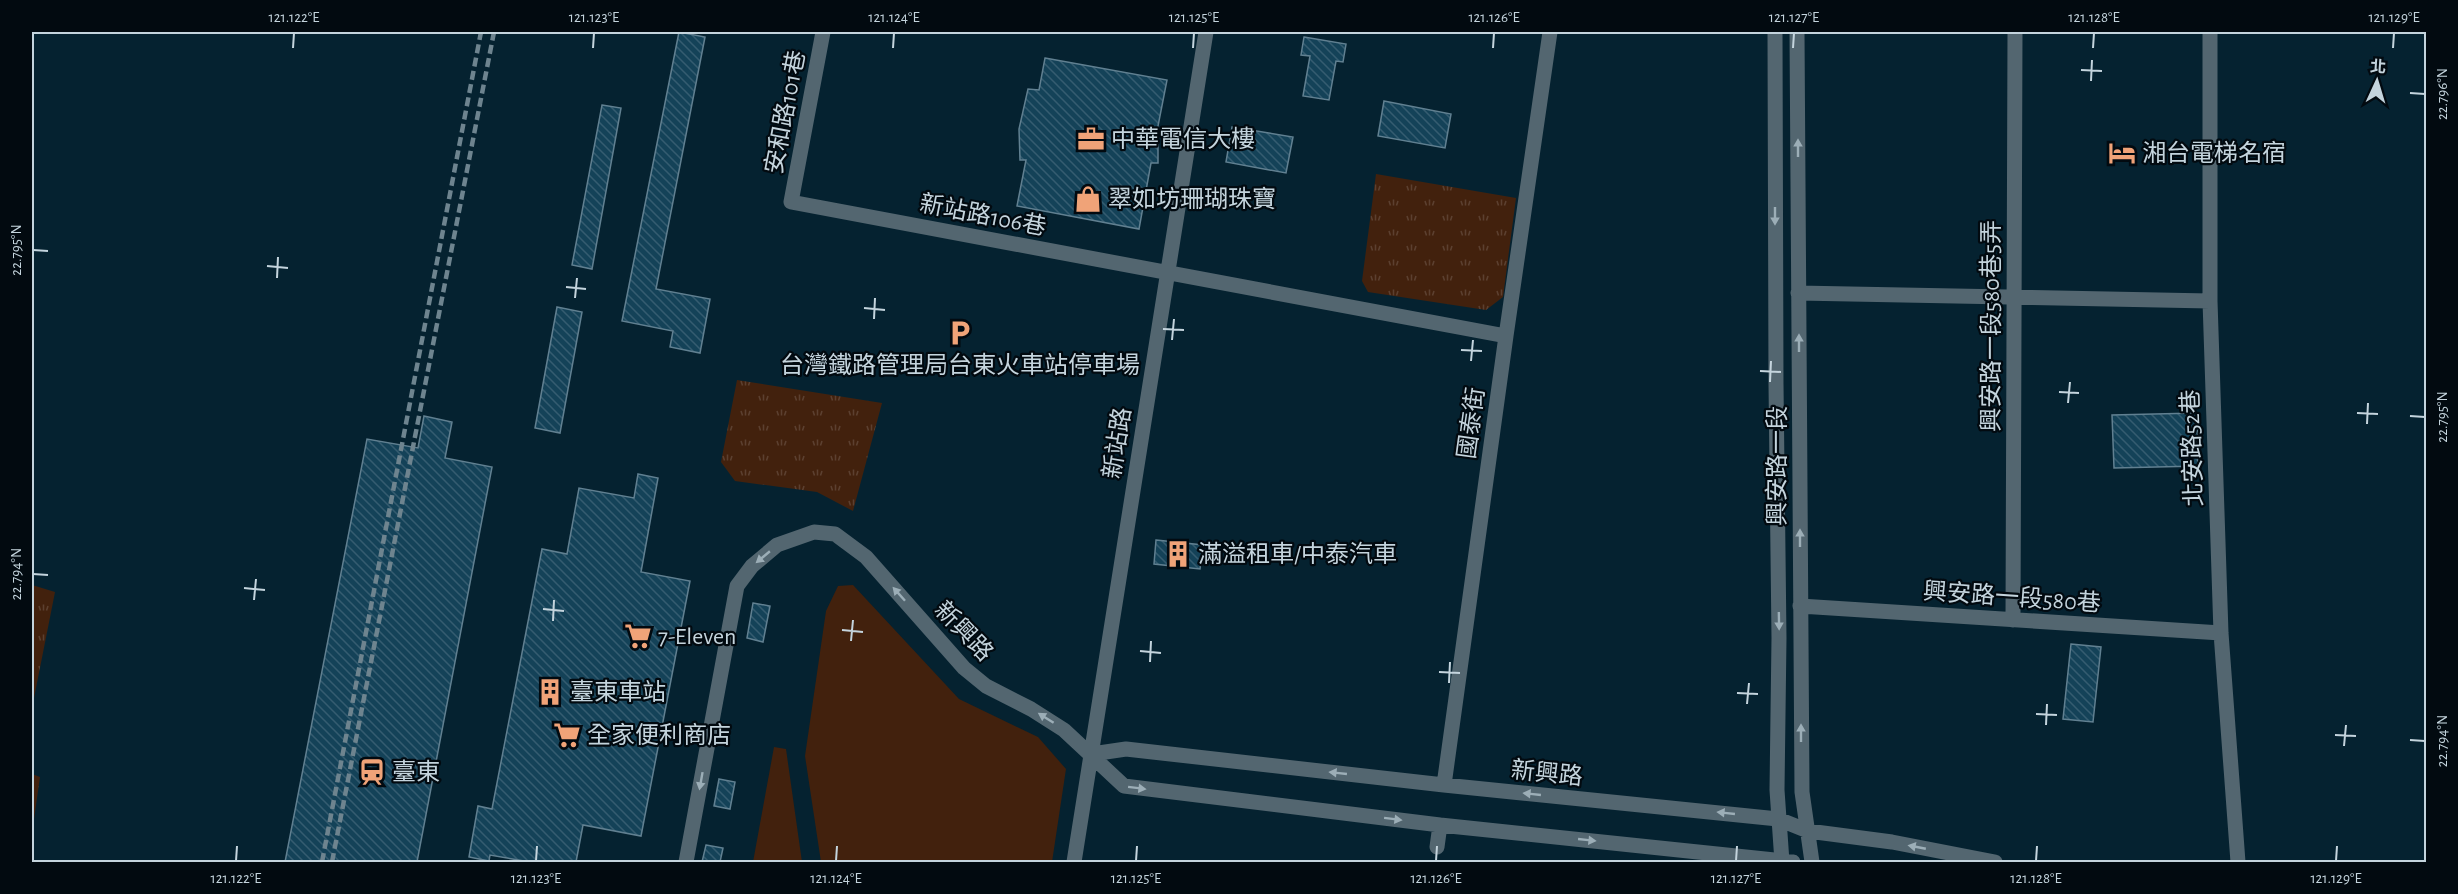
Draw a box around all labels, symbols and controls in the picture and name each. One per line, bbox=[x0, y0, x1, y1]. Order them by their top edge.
text: 121.122°E bbox=[268, 10, 320, 25]
text: 121.123°E bbox=[569, 10, 619, 25]
text: 121.124°E bbox=[868, 10, 920, 25]
text: 121.125°E bbox=[1169, 10, 1219, 25]
text: 121.126°E bbox=[1468, 10, 1520, 25]
text: 121.127°E bbox=[1769, 10, 1819, 25]
text: 121.128°E bbox=[2068, 10, 2120, 25]
text: 121.129°E bbox=[2368, 10, 2420, 25]
street label: 安和路101巷 bbox=[760, 48, 810, 176]
north arrow bbox=[2347, 51, 2407, 111]
text: 北 bbox=[2369, 57, 2387, 76]
text: 22.796°N bbox=[2435, 68, 2450, 120]
office icon: 中華電信大樓 bbox=[1076, 124, 1106, 154]
place label: 中華電信大樓 bbox=[1111, 126, 1255, 152]
hotel icon: 湘台電梯名宿 bbox=[2107, 138, 2137, 168]
one-way arrow bbox=[1793, 139, 1803, 158]
place label: 湘台電梯名宿 bbox=[2142, 140, 2286, 166]
shop icon: 翠如坊珊瑚珠寶 bbox=[1073, 184, 1103, 214]
place label: 翠如坊珊瑚珠寶 bbox=[1108, 186, 1276, 212]
street label: 新站路106巷 bbox=[918, 190, 1048, 240]
one-way arrow bbox=[1770, 206, 1780, 225]
street label: 興安路一段580巷5弄 bbox=[1978, 220, 2004, 432]
text: 22.795°N bbox=[9, 224, 24, 276]
parking icon: 台灣鐵路管理局台東火車站停車場 bbox=[945, 318, 975, 348]
one-way arrow bbox=[1794, 334, 1804, 353]
place label: 台灣鐵路管理局台東火車站停車場 bbox=[780, 352, 1140, 378]
street label: 國泰街 bbox=[1453, 386, 1489, 460]
street label: 北安路52巷 bbox=[2177, 389, 2207, 507]
text: 22.795°N bbox=[2435, 391, 2450, 443]
street label: 新站路 bbox=[1099, 405, 1135, 481]
street label: 興安路一段 bbox=[1764, 406, 1790, 526]
one-way arrow bbox=[1795, 529, 1805, 548]
building icon: 滿溢租車/中泰汽車 bbox=[1163, 539, 1193, 569]
place label: 滿溢租車/中泰汽車 bbox=[1198, 541, 1397, 567]
text: 22.794°N bbox=[9, 548, 24, 600]
one-way arrow bbox=[755, 551, 771, 564]
street label: 興安路一段580巷 bbox=[1922, 578, 2102, 616]
one-way arrow bbox=[893, 587, 906, 602]
street label: 新興路 bbox=[930, 596, 998, 666]
one-way arrow bbox=[1774, 611, 1784, 630]
supermarket icon: 7-Eleven bbox=[623, 621, 653, 651]
place label: 7-Eleven bbox=[658, 625, 736, 649]
building icon: 臺東車站 bbox=[535, 677, 565, 707]
place label: 臺東車站 bbox=[570, 679, 666, 705]
one-way arrow bbox=[1038, 713, 1054, 724]
text: 22.794°N bbox=[2435, 715, 2450, 767]
supermarket icon: 全家便利商店 bbox=[552, 720, 582, 750]
place label: 全家便利商店 bbox=[587, 722, 731, 748]
one-way arrow bbox=[1796, 724, 1806, 743]
street label: 新興路 bbox=[1510, 756, 1584, 790]
station icon: 臺東 bbox=[357, 757, 387, 787]
place label: 臺東 bbox=[392, 759, 440, 785]
one-way arrow bbox=[1329, 768, 1348, 778]
one-way arrow bbox=[696, 772, 705, 791]
one-way arrow bbox=[1127, 783, 1146, 792]
one-way arrow bbox=[1522, 789, 1541, 799]
one-way arrow bbox=[1716, 808, 1735, 818]
one-way arrow bbox=[1384, 814, 1403, 824]
one-way arrow bbox=[1577, 835, 1596, 845]
one-way arrow bbox=[1907, 842, 1926, 851]
text: 121.122°E bbox=[210, 871, 262, 886]
text: 121.123°E bbox=[511, 871, 561, 886]
text: 121.124°E bbox=[810, 871, 862, 886]
text: 121.125°E bbox=[1111, 871, 1161, 886]
text: 121.126°E bbox=[1410, 871, 1462, 886]
text: 121.127°E bbox=[1711, 871, 1761, 886]
text: 121.128°E bbox=[2010, 871, 2062, 886]
text: 121.129°E bbox=[2310, 871, 2362, 886]

